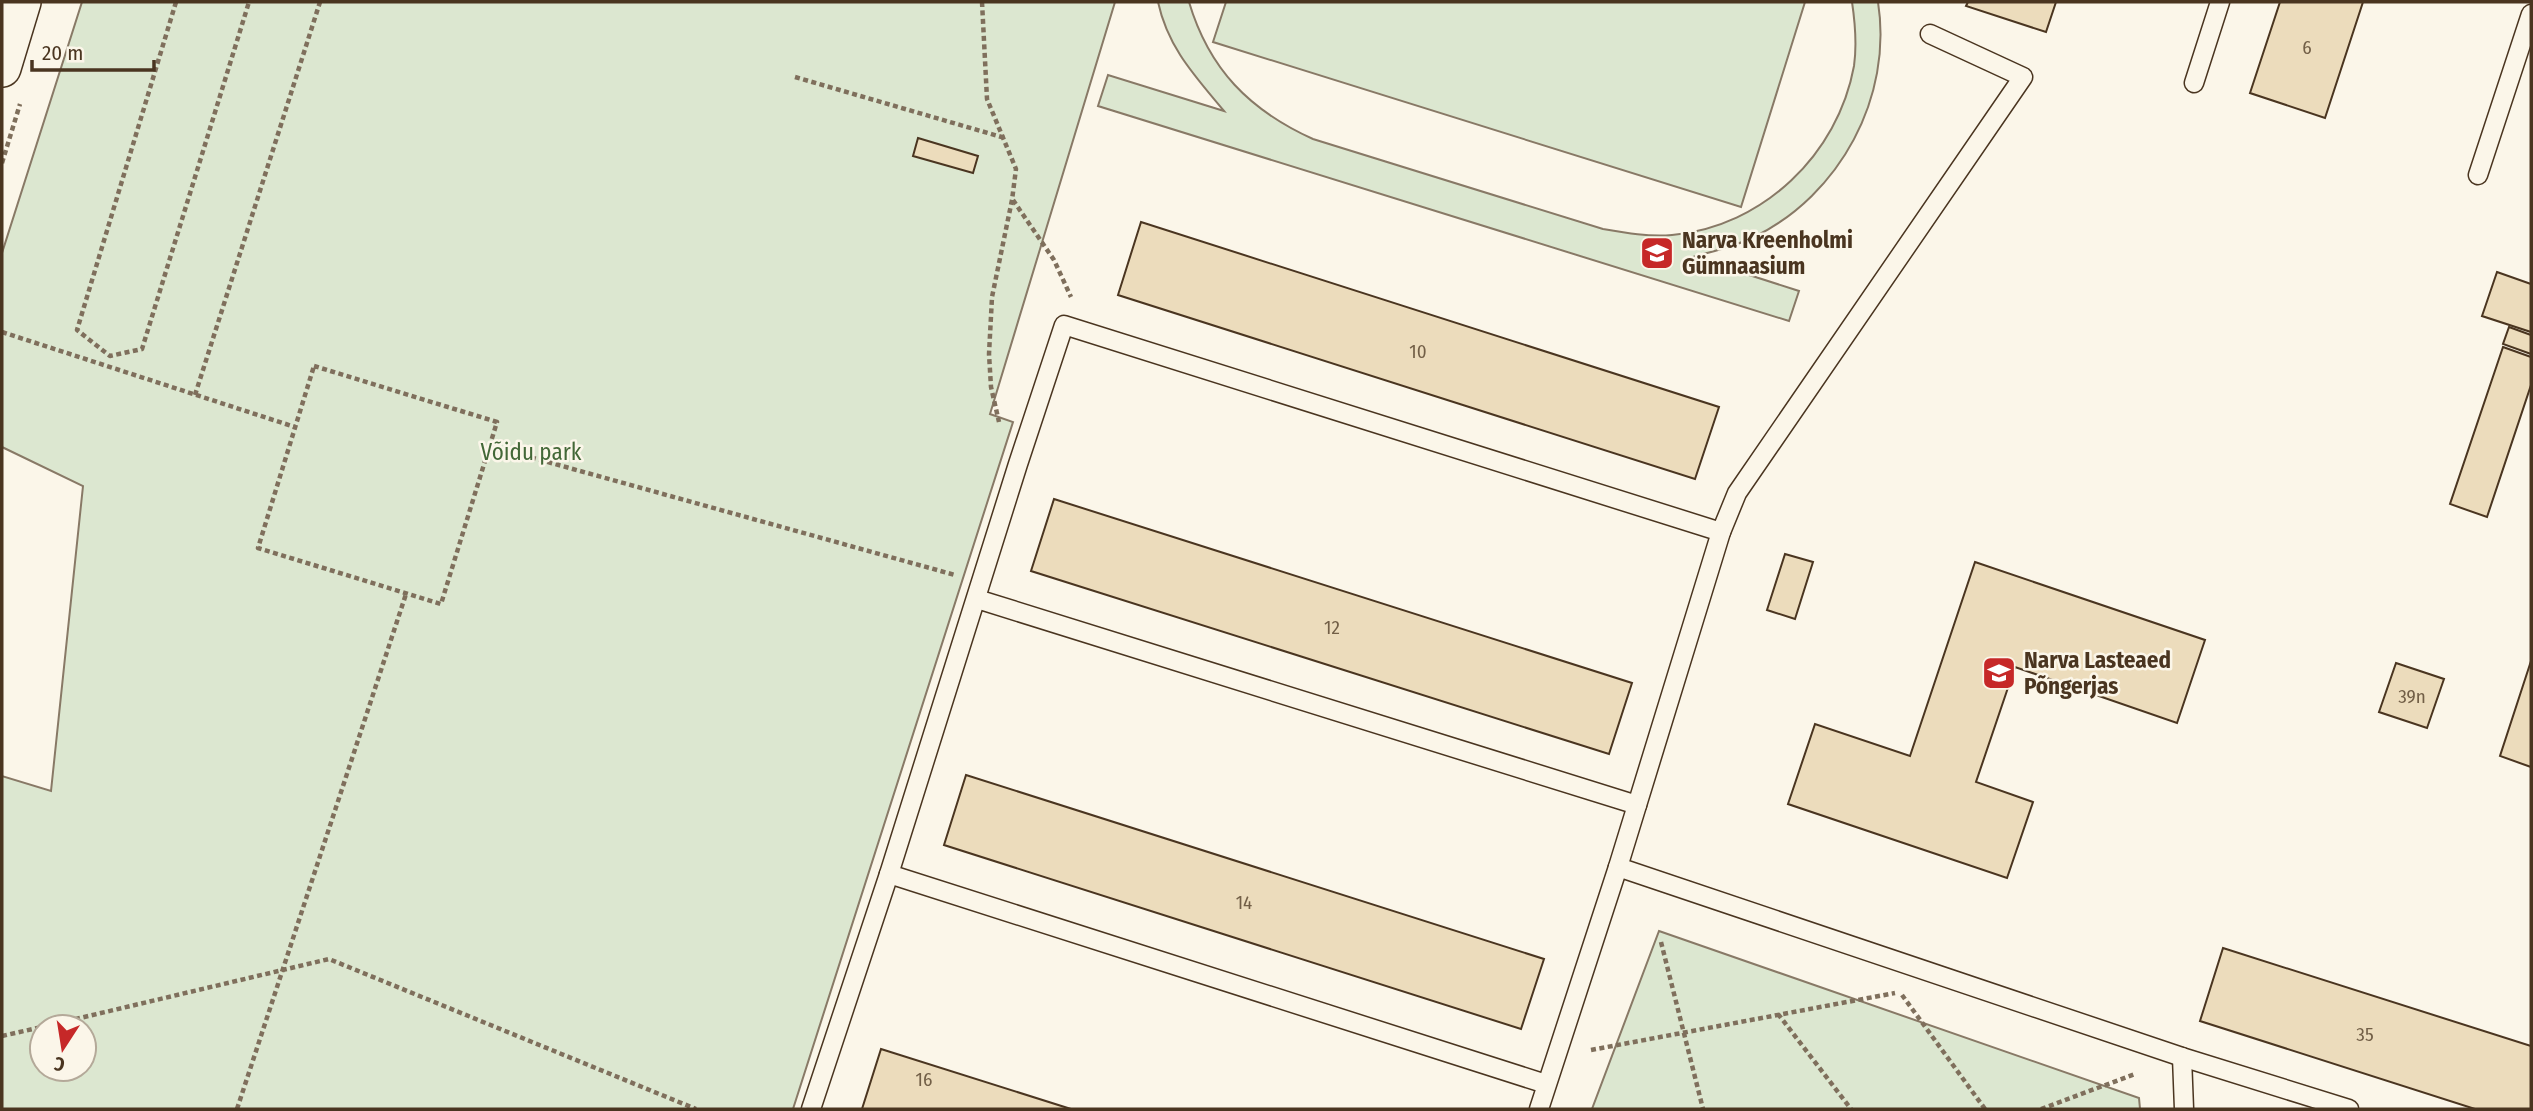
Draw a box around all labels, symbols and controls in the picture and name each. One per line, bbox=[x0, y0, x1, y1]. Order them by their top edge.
scale bar bbox=[32, 28, 154, 72]
house number: 6 bbox=[2302, 36, 2312, 59]
text: 20 m bbox=[42, 40, 83, 66]
place label: Narva Kreenholmi Gümnaasium bbox=[1682, 226, 1853, 280]
school or university icon: Narva Kreenholmi Gümnaasium bbox=[1638, 234, 1676, 272]
house number: 10 bbox=[1409, 340, 1427, 363]
park label: Võidu park bbox=[481, 438, 582, 466]
house number: 12 bbox=[1324, 616, 1340, 639]
place label: Narva Lasteaed Põngerjas bbox=[2024, 646, 2171, 700]
school or university icon: Narva Lasteaed Põngerjas bbox=[1980, 654, 2018, 692]
house number: 39n bbox=[2398, 685, 2426, 708]
house number: 14 bbox=[1236, 891, 1252, 914]
north arrow bbox=[28, 1013, 98, 1083]
house number: 35 bbox=[2356, 1023, 2374, 1046]
text: С bbox=[52, 1052, 67, 1076]
house number: 16 bbox=[916, 1068, 932, 1091]

